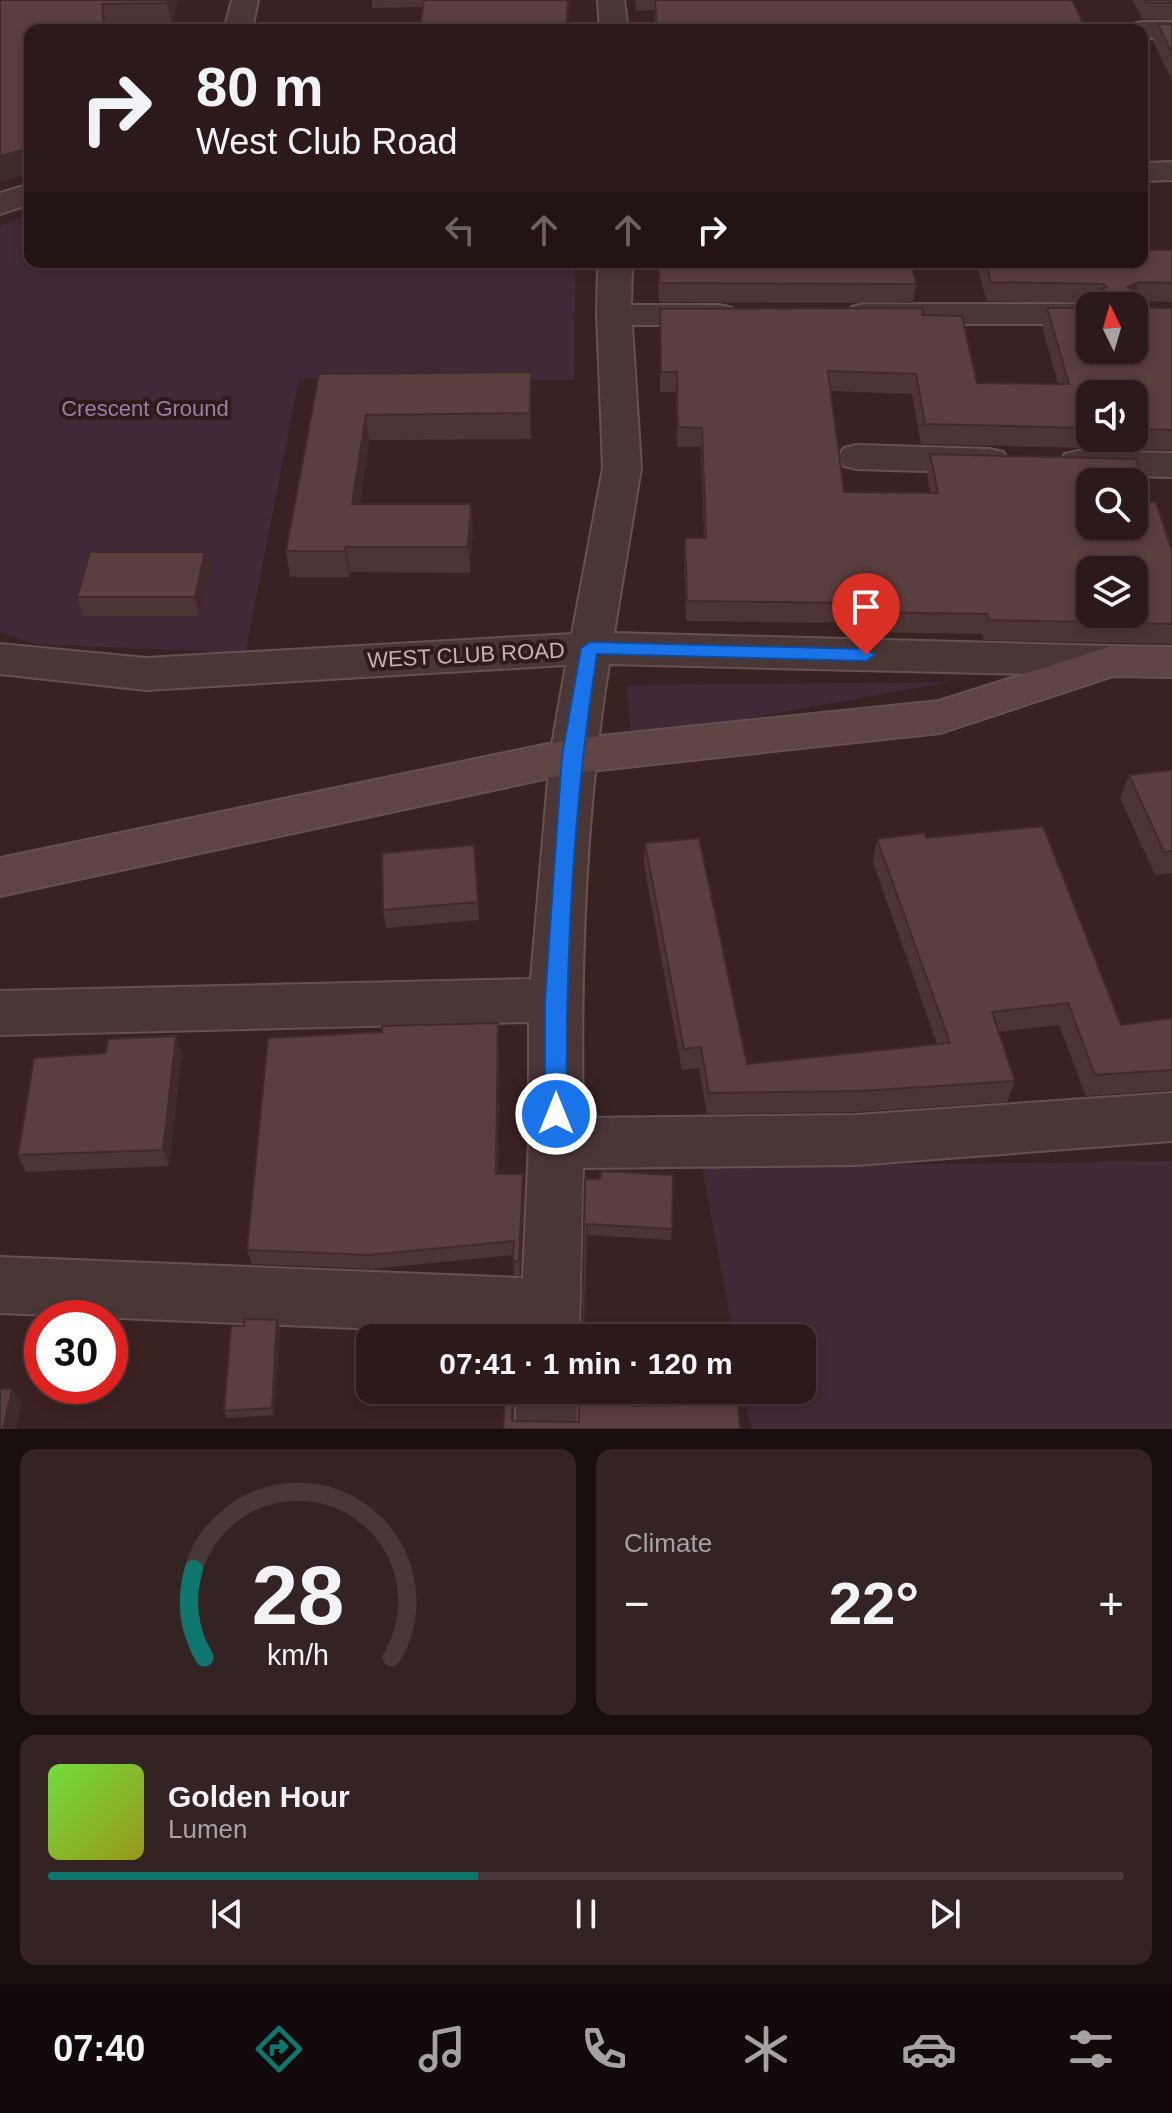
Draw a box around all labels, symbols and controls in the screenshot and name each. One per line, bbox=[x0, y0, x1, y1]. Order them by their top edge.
text: 80 m bbox=[196, 55, 324, 118]
icon: right bbox=[64, 56, 168, 160]
text: West Club Road bbox=[196, 121, 457, 162]
icon: left bbox=[438, 208, 482, 252]
icon: ahead bbox=[522, 208, 566, 252]
icon: ahead bbox=[606, 208, 650, 252]
icon: right bbox=[690, 208, 734, 252]
north arrow bbox=[1076, 292, 1148, 364]
map controls bbox=[1076, 292, 1148, 628]
button: sound bbox=[1076, 380, 1148, 452]
park label: Crescent Ground bbox=[61, 396, 229, 421]
button: search bbox=[1076, 468, 1148, 540]
button: layers bbox=[1076, 556, 1148, 628]
pin bbox=[832, 573, 900, 655]
icon: arrive bbox=[844, 585, 888, 629]
street label: WEST CLUB ROAD bbox=[367, 637, 565, 673]
position arrow bbox=[514, 1072, 598, 1156]
speed limit sign: 30 bbox=[24, 1300, 128, 1404]
text: 07:41 · 1 min · 120 m bbox=[439, 1347, 733, 1380]
text: Climate bbox=[624, 1528, 712, 1558]
text: 28 bbox=[252, 1549, 344, 1642]
text: 22° bbox=[829, 1570, 919, 1637]
text: − bbox=[624, 1579, 650, 1628]
text: + bbox=[1098, 1579, 1124, 1628]
text: km/h bbox=[267, 1639, 329, 1671]
text: Golden Hour bbox=[168, 1780, 350, 1813]
text: Lumen bbox=[168, 1814, 248, 1844]
icon: previous bbox=[205, 1892, 249, 1936]
icon: pause bbox=[564, 1892, 608, 1936]
icon: next bbox=[923, 1892, 967, 1936]
icon: directions bbox=[251, 2021, 307, 2077]
icon: music bbox=[414, 2021, 470, 2077]
icon: phone bbox=[576, 2021, 632, 2077]
icon: climate bbox=[738, 2021, 794, 2077]
icon: car bbox=[901, 2021, 957, 2077]
icon: filters bbox=[1063, 2021, 1119, 2077]
text: 07:40 bbox=[53, 2028, 145, 2069]

